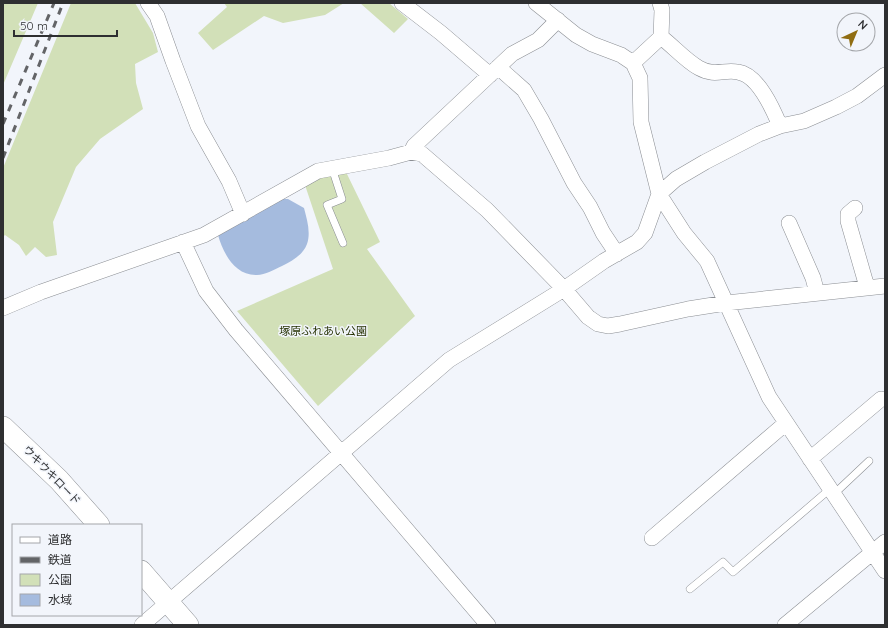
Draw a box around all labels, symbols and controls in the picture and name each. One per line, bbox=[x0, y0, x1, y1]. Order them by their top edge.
scale bar bbox=[14, 12, 117, 38]
north arrow bbox=[836, 12, 876, 52]
text: N bbox=[855, 17, 871, 33]
text: 50 m bbox=[20, 18, 48, 33]
park label: 塚原ふれあい公園 bbox=[279, 324, 367, 338]
street label: ウキウキロード bbox=[20, 442, 84, 508]
legend bbox=[12, 524, 142, 616]
text: 道路 bbox=[48, 532, 72, 547]
text: 鉄道 bbox=[48, 552, 72, 567]
text: 公園 bbox=[48, 572, 72, 587]
text: 水域 bbox=[48, 592, 72, 607]

